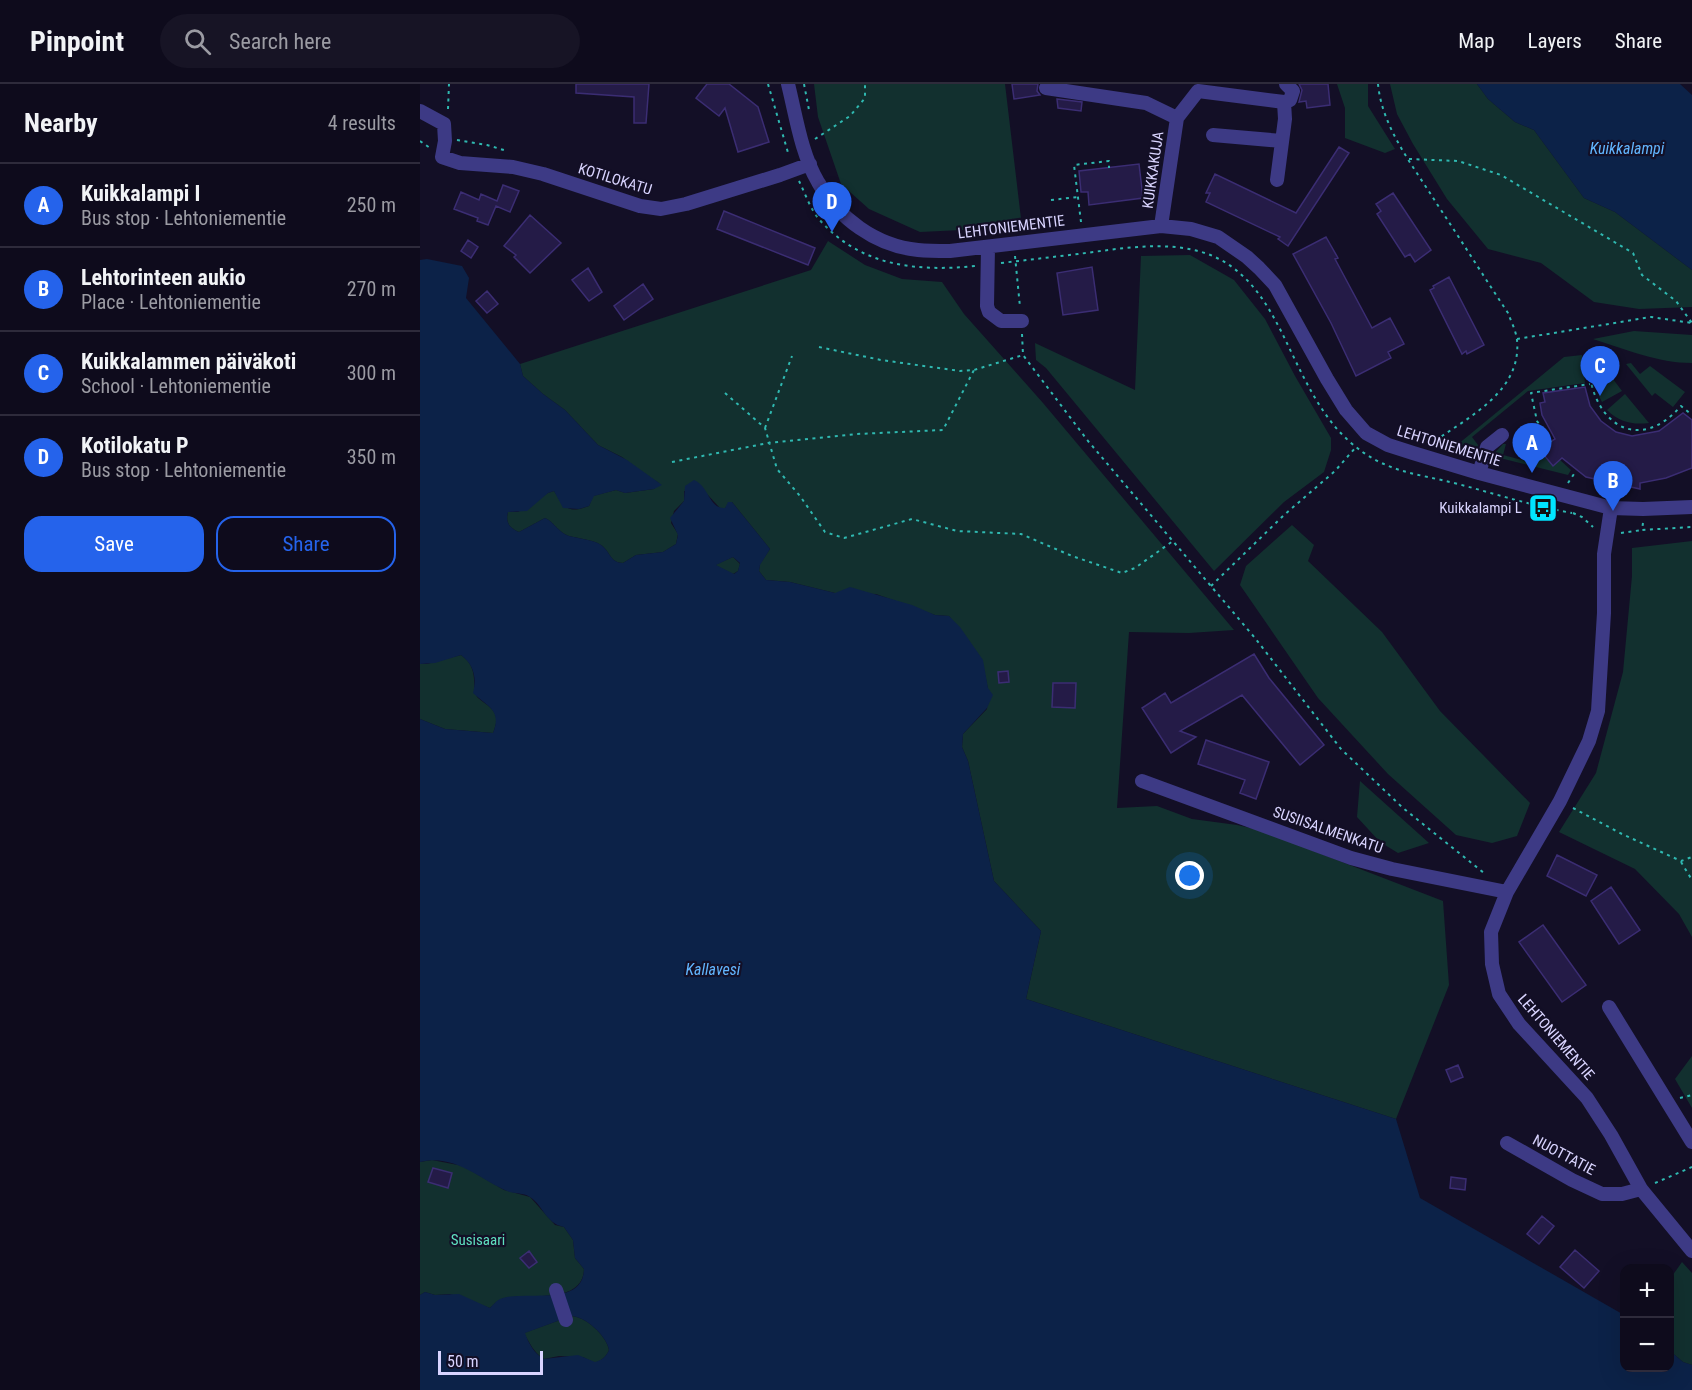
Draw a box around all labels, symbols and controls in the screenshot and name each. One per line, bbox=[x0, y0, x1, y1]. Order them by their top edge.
search box bbox=[160, 14, 580, 68]
text: Pinpoint bbox=[30, 25, 124, 58]
icon: search bbox=[181, 25, 214, 58]
text: Search here bbox=[229, 29, 331, 54]
text: Map bbox=[1458, 29, 1495, 53]
text: Layers bbox=[1528, 29, 1582, 53]
text: Share bbox=[1615, 29, 1662, 53]
text: Nearby bbox=[24, 108, 98, 138]
text: 4 results bbox=[328, 111, 396, 135]
street label: KUIKKAKUJA bbox=[1139, 130, 1167, 210]
water label: Kuikkalampi bbox=[1590, 139, 1665, 158]
street label: KOTILOKATU bbox=[576, 159, 654, 199]
text: Kuikkalampi I bbox=[81, 181, 200, 206]
pin: D bbox=[812, 182, 852, 232]
text: A bbox=[38, 193, 49, 217]
text: 250 m bbox=[347, 193, 396, 217]
text: Bus stop · Lehtoniementie bbox=[81, 206, 286, 230]
street label: LEHTONIEMENTIE bbox=[956, 212, 1066, 242]
text: Lehtorinteen aukio bbox=[81, 265, 246, 290]
text: B bbox=[38, 277, 49, 301]
text: 270 m bbox=[347, 277, 396, 301]
text: Place · Lehtoniementie bbox=[81, 290, 261, 314]
pin: C bbox=[1580, 346, 1620, 396]
text: Kuikkalammen päiväkoti bbox=[81, 349, 296, 374]
text: C bbox=[38, 361, 49, 385]
text: 300 m bbox=[347, 361, 396, 385]
text: School · Lehtoniementie bbox=[81, 374, 271, 398]
street label: LEHTONIEMENTIE bbox=[1395, 422, 1503, 470]
pin: A bbox=[1512, 424, 1552, 473]
text: Kotilokatu P bbox=[81, 433, 189, 458]
text: D bbox=[38, 445, 49, 469]
text: 350 m bbox=[347, 445, 396, 469]
text: Bus stop · Lehtoniementie bbox=[81, 458, 286, 482]
pin: B bbox=[1594, 462, 1632, 511]
bus stop icon: Kuikkalampi L bbox=[1527, 492, 1559, 524]
place label: Kuikkalampi L bbox=[1439, 499, 1522, 517]
button: Save bbox=[24, 516, 204, 572]
button: Share bbox=[216, 516, 396, 572]
street label: SUSIISALMENKATU bbox=[1271, 803, 1385, 857]
your location bbox=[1175, 861, 1204, 890]
water label: Kallavesi bbox=[686, 960, 741, 979]
street label: LEHTONIEMENTIE bbox=[1514, 990, 1598, 1084]
street label: NUOTTATIE bbox=[1530, 1131, 1598, 1179]
park label: Susisaari bbox=[451, 1231, 505, 1249]
map controls bbox=[1620, 1264, 1674, 1372]
button: + bbox=[1620, 1264, 1674, 1318]
button: − bbox=[1620, 1318, 1674, 1372]
scale bar bbox=[438, 1348, 543, 1376]
text: 50 m bbox=[447, 1352, 479, 1371]

